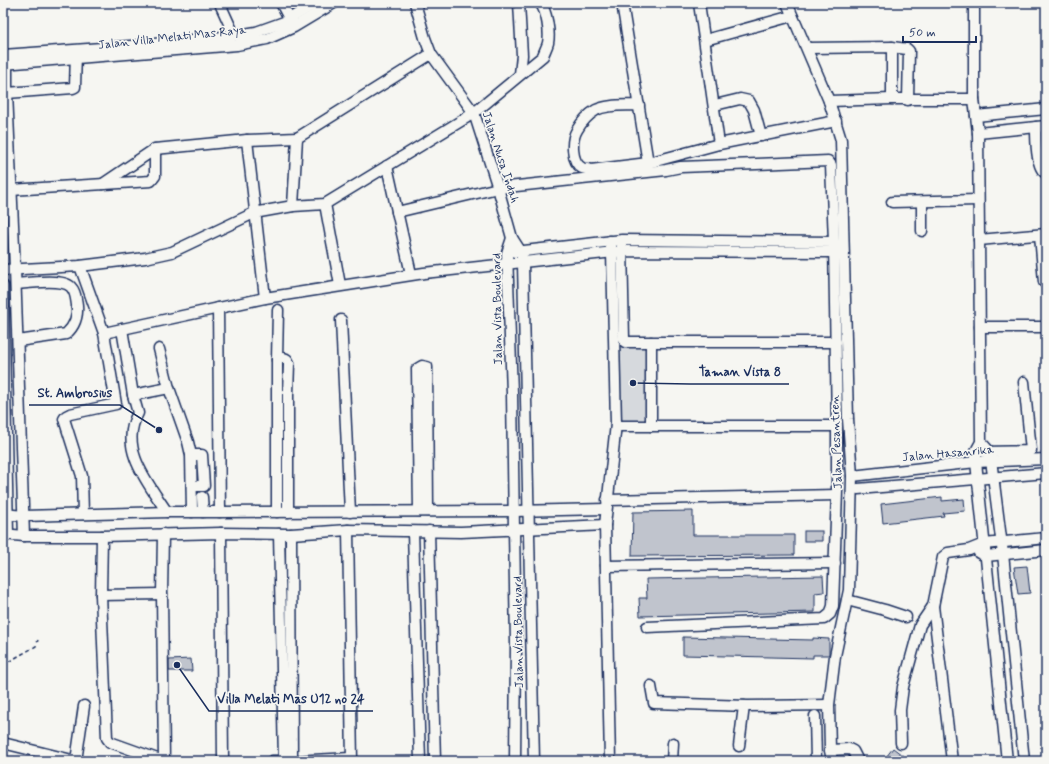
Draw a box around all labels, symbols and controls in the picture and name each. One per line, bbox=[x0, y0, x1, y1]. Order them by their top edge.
scale bar bbox=[903, 18, 976, 44]
street label: Jalan Villa Melati Mas Raya bbox=[97, 22, 248, 54]
text: 50 m bbox=[909, 25, 936, 41]
street label: Jalan Nusa Indah bbox=[478, 110, 522, 205]
street label: Jalan Vista Boulevard bbox=[489, 253, 507, 365]
callout: Taman Vista 8 bbox=[690, 359, 789, 384]
text: Taman Vista 8 bbox=[699, 364, 781, 381]
callout: St. Ambrosius bbox=[29, 380, 120, 405]
text: St. Ambrosius bbox=[38, 385, 113, 402]
street label: Jalan Pesantren bbox=[827, 394, 847, 489]
street label: Jalan Hasanrika bbox=[902, 442, 995, 466]
street label: Jalan Vista Boulevard bbox=[510, 576, 528, 688]
callout: Villa Melati Mas U12 no 24 bbox=[209, 686, 373, 711]
text: Villa Melati Mas U12 no 24 bbox=[217, 691, 365, 708]

